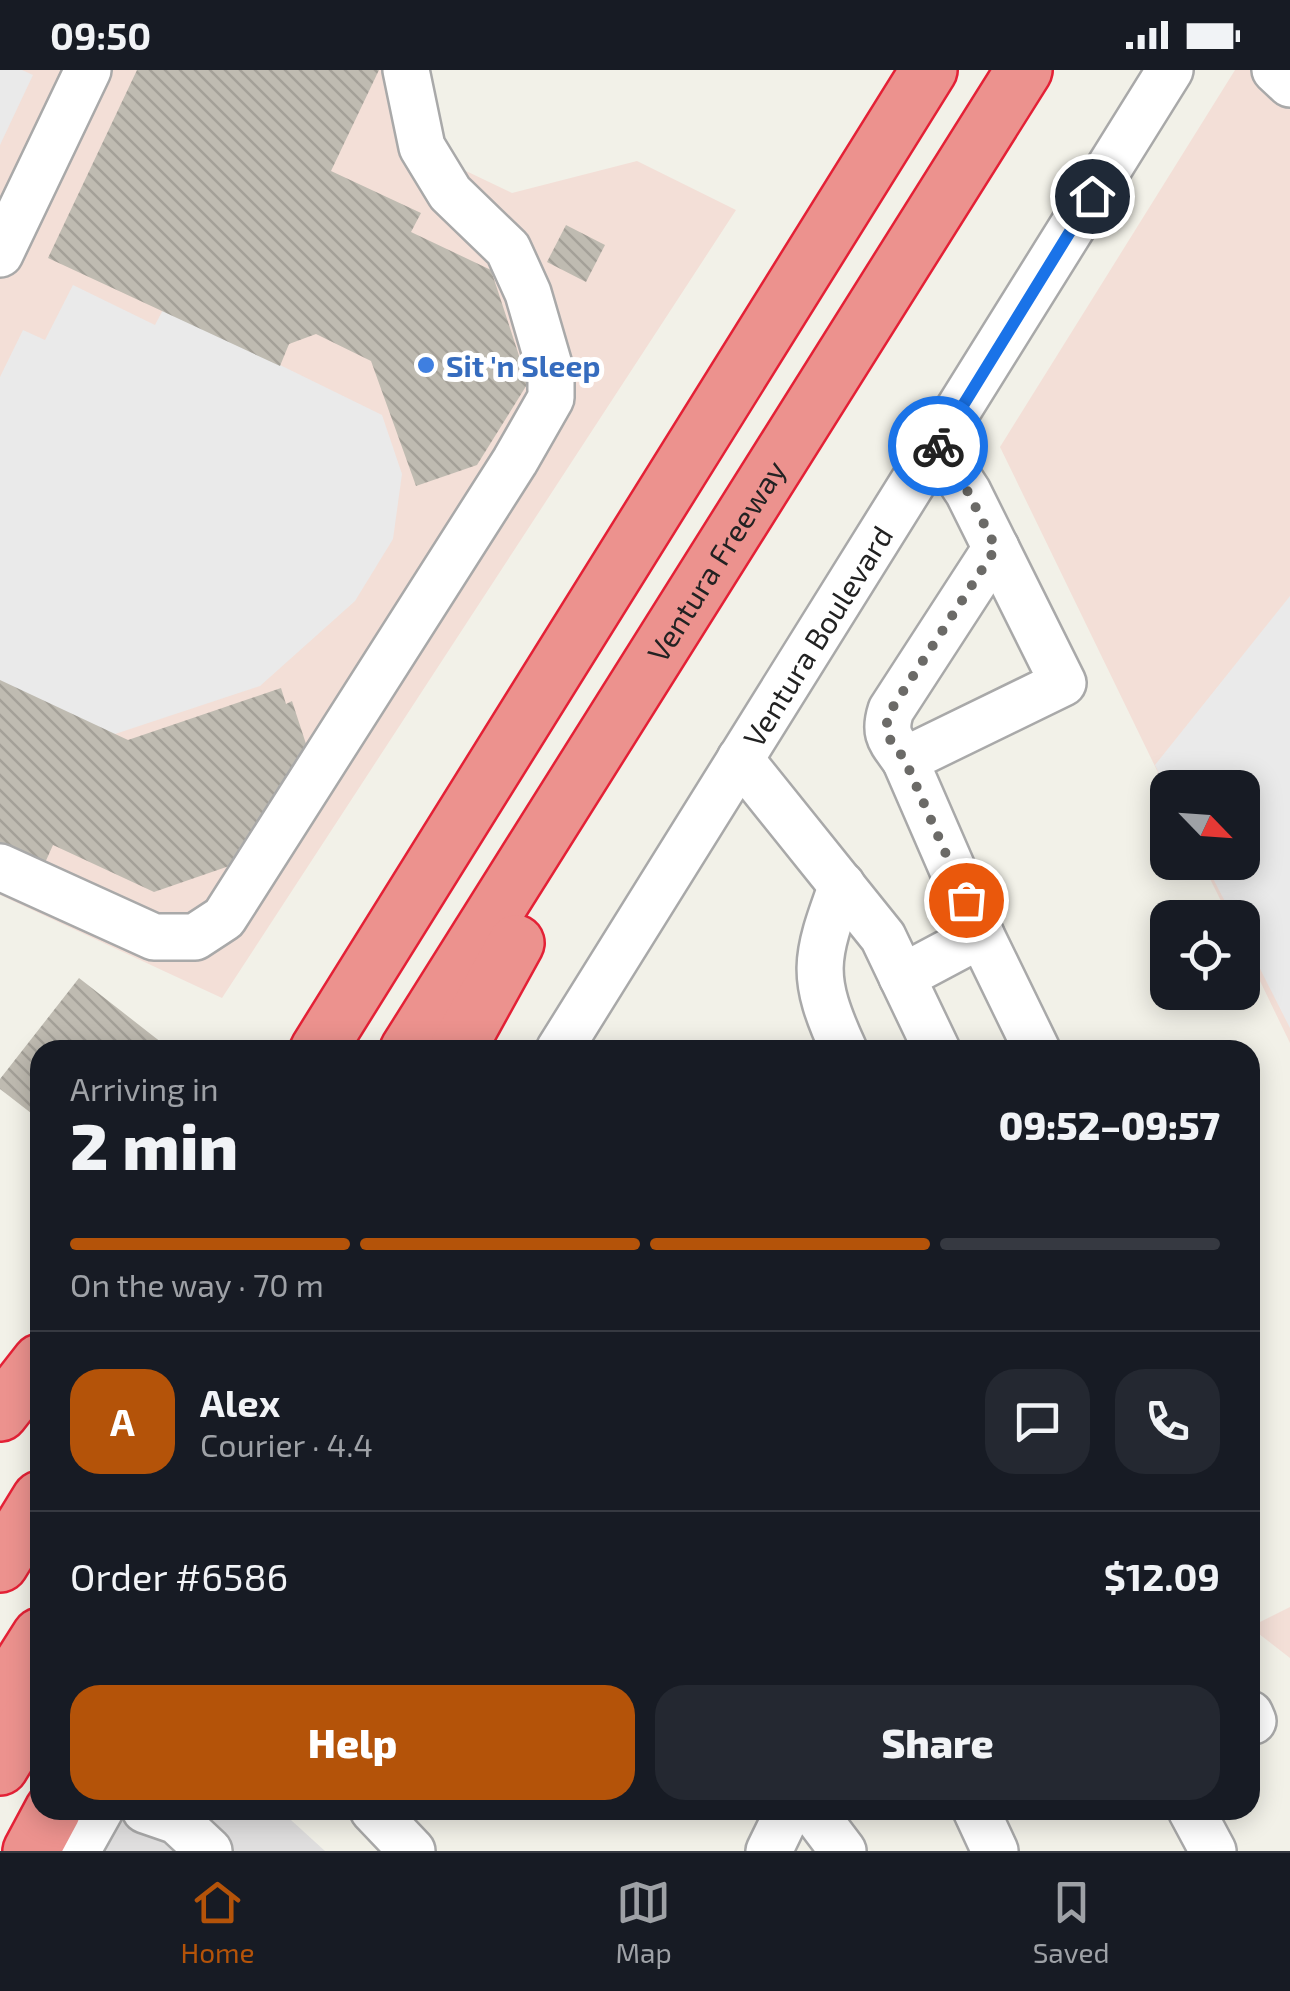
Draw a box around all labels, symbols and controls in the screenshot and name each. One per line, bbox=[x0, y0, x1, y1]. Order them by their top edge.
text: 09:50 bbox=[50, 12, 151, 58]
pin bbox=[1050, 154, 1135, 239]
icon: home bbox=[1065, 169, 1120, 224]
place label: Sit 'n Sleep bbox=[446, 347, 600, 383]
marker: Sit 'n Sleep bbox=[415, 354, 437, 376]
courier bbox=[888, 396, 988, 496]
icon: bike bbox=[911, 419, 966, 474]
street label: Ventura Freeway bbox=[639, 453, 792, 668]
street label: Ventura Boulevard bbox=[735, 519, 899, 753]
north arrow bbox=[1150, 770, 1260, 880]
map controls bbox=[1150, 770, 1260, 1010]
pin bbox=[924, 858, 1009, 943]
icon: bag bbox=[939, 873, 994, 928]
button: locate bbox=[1150, 900, 1260, 1010]
text: Arriving in bbox=[70, 1069, 219, 1107]
text: 09:52–09:57 bbox=[999, 1102, 1220, 1148]
text: 2 min bbox=[70, 1105, 238, 1183]
text: On the way · 70 m bbox=[70, 1265, 324, 1303]
button: chat bbox=[985, 1369, 1090, 1474]
button: phone bbox=[1115, 1369, 1220, 1474]
text: Alex bbox=[200, 1379, 280, 1425]
text: A bbox=[110, 1398, 135, 1444]
text: Courier · 4.4 bbox=[200, 1425, 373, 1463]
text: Order #6586 bbox=[70, 1553, 288, 1599]
text: $12.09 bbox=[1104, 1553, 1220, 1599]
button: Help bbox=[70, 1685, 635, 1800]
button: Share bbox=[655, 1685, 1220, 1800]
tab: Home bbox=[180, 1875, 255, 1969]
tab: Map bbox=[616, 1875, 672, 1969]
tab: Saved bbox=[1033, 1875, 1110, 1969]

